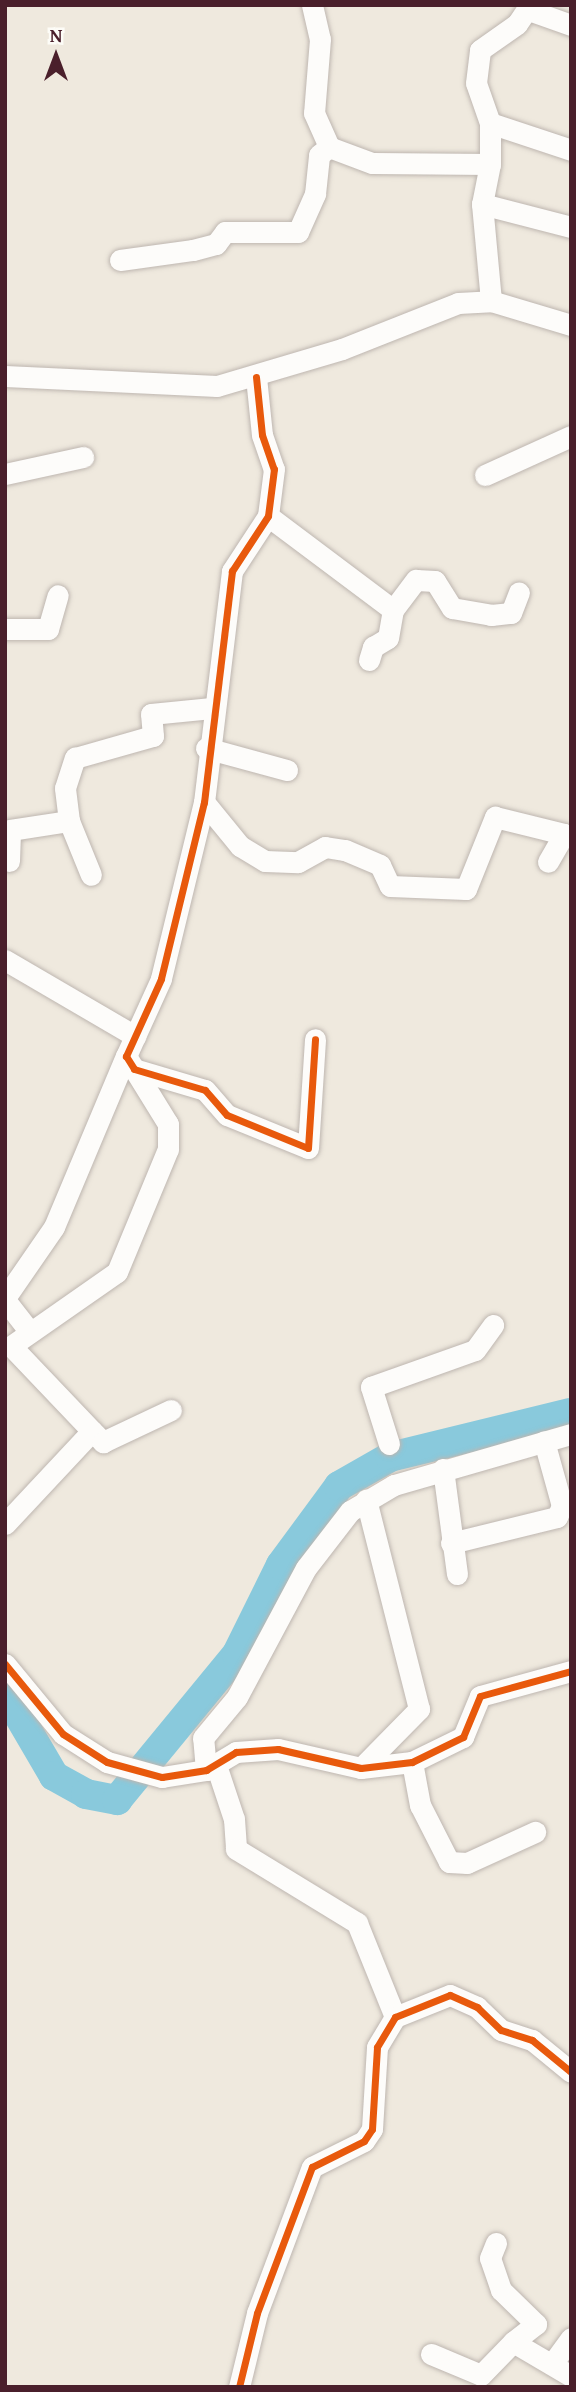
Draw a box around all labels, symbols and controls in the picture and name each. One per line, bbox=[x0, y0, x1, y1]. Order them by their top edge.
north arrow bbox=[21, 21, 91, 91]
text: N bbox=[50, 21, 62, 49]

